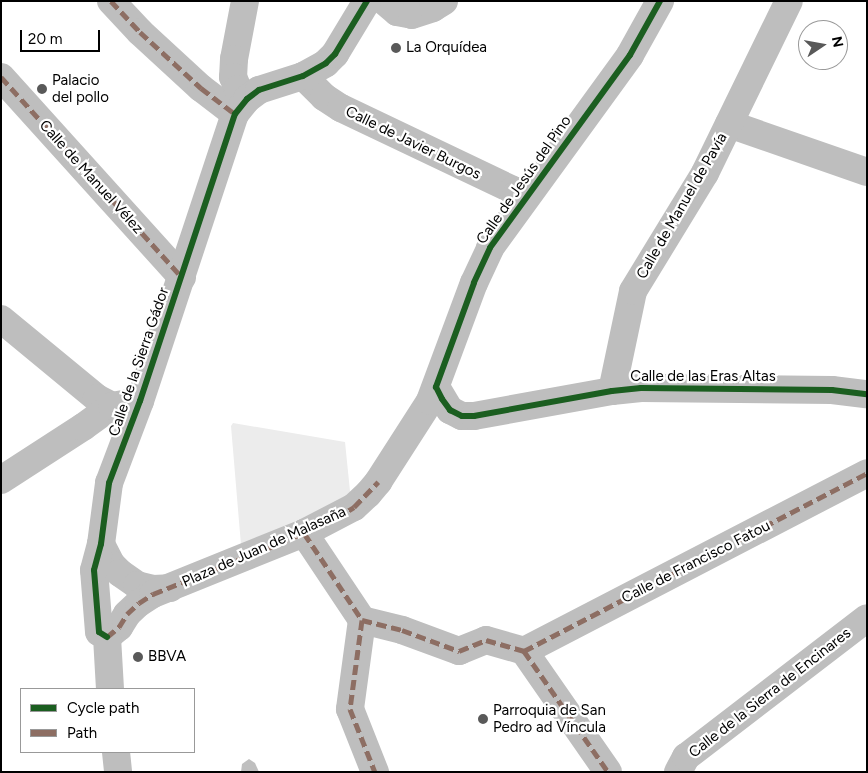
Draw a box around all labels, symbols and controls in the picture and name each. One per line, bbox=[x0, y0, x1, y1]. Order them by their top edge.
scale bar bbox=[22, 20, 102, 52]
north arrow bbox=[798, 20, 848, 70]
text: 20 m bbox=[28, 30, 62, 48]
text: N bbox=[828, 35, 847, 49]
place label: La Orquídea bbox=[406, 39, 487, 57]
marker: La Orquídea bbox=[390, 42, 402, 54]
place label: Palacio del pollo bbox=[52, 71, 109, 106]
marker: Palacio del pollo bbox=[36, 83, 48, 95]
street label: Calle de Javier Burgos bbox=[342, 102, 484, 184]
street label: Calle de Jesús del Pino bbox=[473, 112, 575, 248]
street label: Calle de Manuel Vélez bbox=[35, 116, 147, 238]
street label: Calle de Manuel de Pavía bbox=[633, 130, 731, 282]
street label: Calle de la Sierra Gádor bbox=[105, 285, 173, 439]
street label: Calle de las Eras Altas bbox=[630, 368, 776, 386]
street label: Plaza de Juan de Malasaña bbox=[179, 503, 349, 591]
street label: Calle de Francisco Fatou bbox=[619, 517, 773, 607]
street label: Calle de la Sierra de Encinares bbox=[685, 624, 855, 762]
place label: BBVA bbox=[148, 648, 186, 666]
marker: BBVA bbox=[132, 651, 144, 663]
legend bbox=[20, 688, 195, 753]
text: Cycle path bbox=[67, 699, 139, 717]
place label: Parroquia de San Pedro ad Víncula bbox=[493, 701, 606, 736]
marker: Parroquia de San Pedro ad Víncula bbox=[477, 713, 489, 725]
text: Path bbox=[67, 724, 97, 742]

